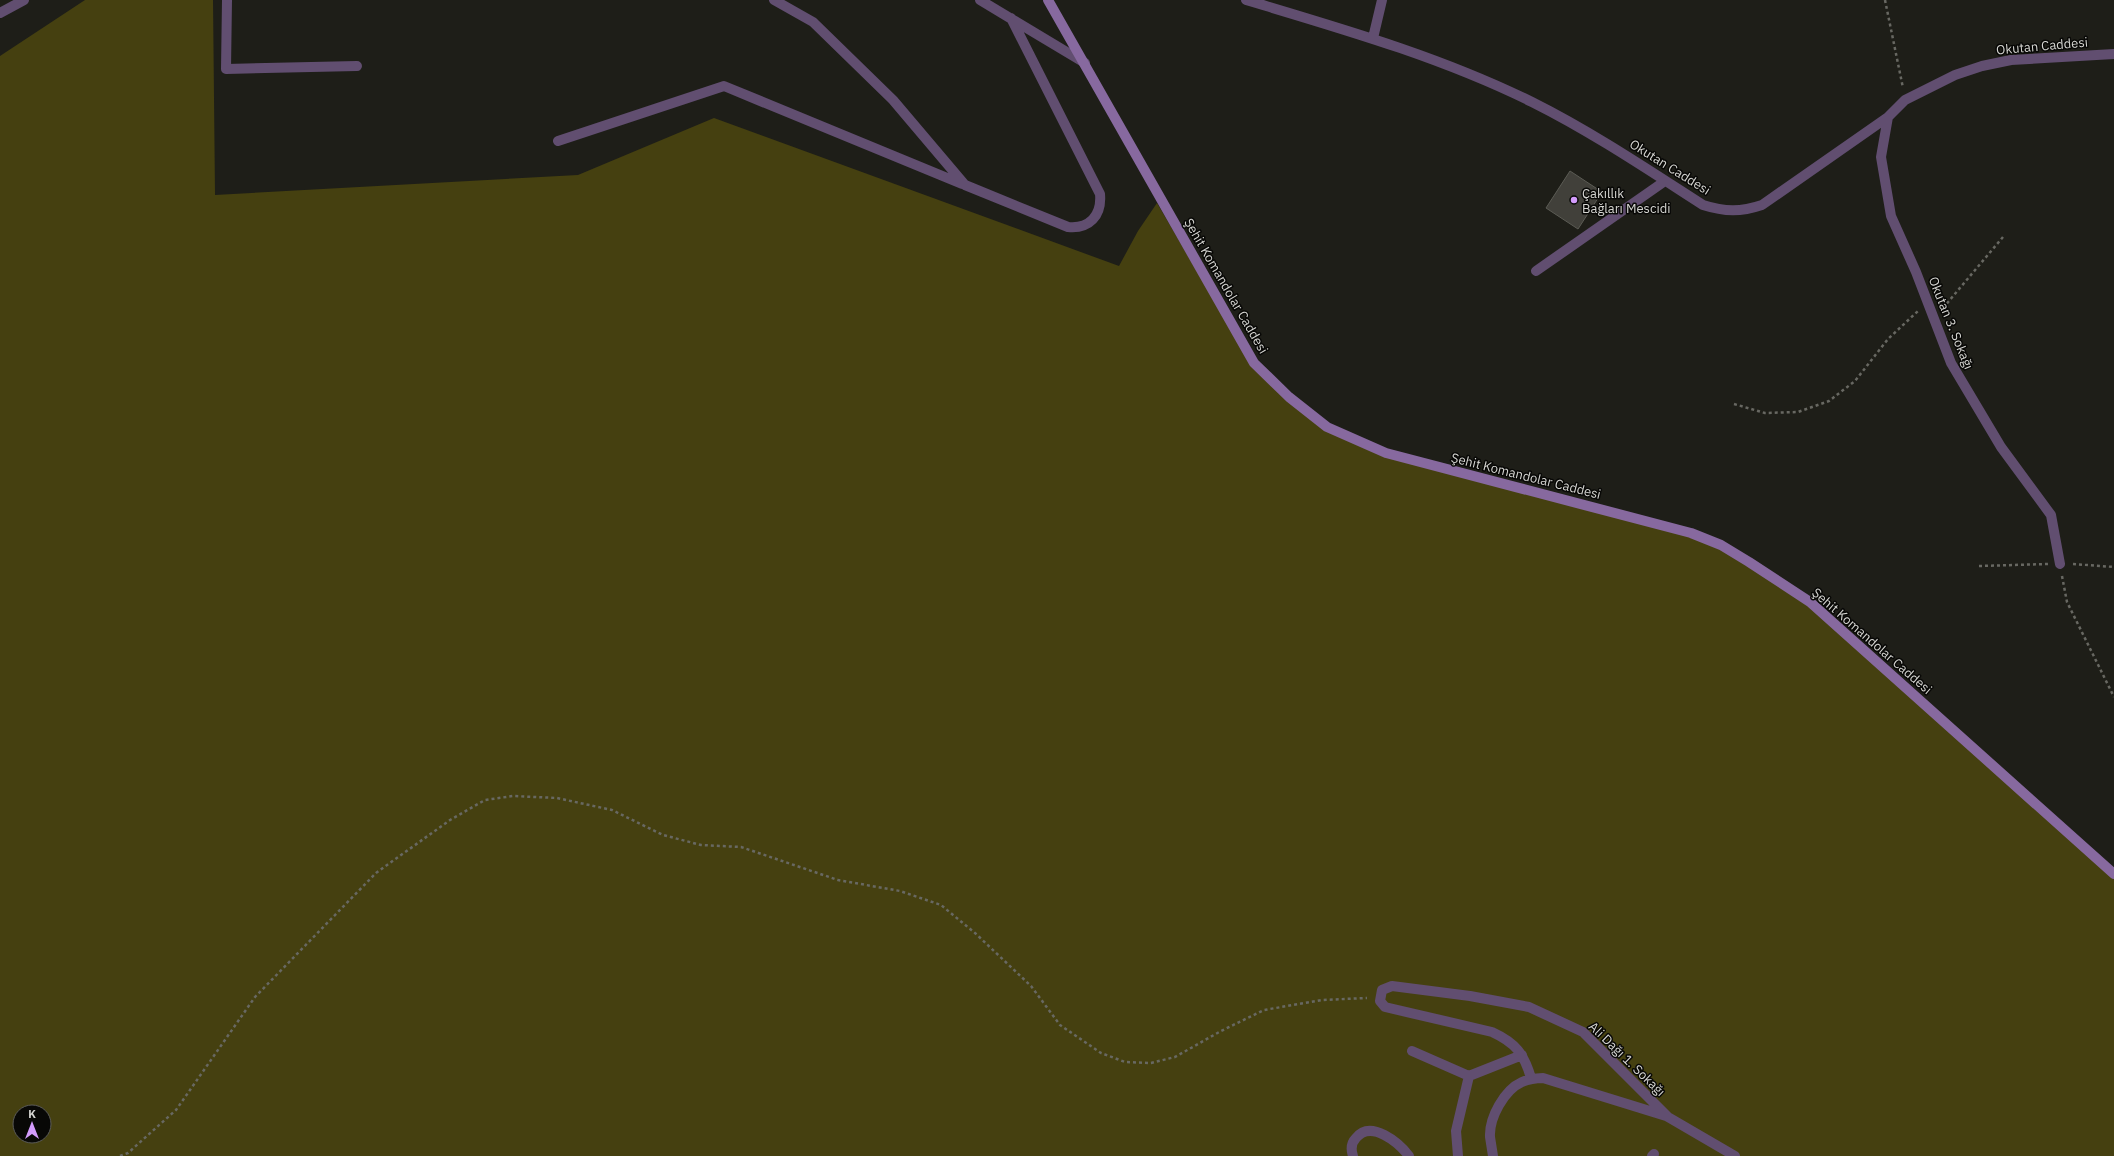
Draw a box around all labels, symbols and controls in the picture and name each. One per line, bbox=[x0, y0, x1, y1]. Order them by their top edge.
street label: Okutan Caddesi bbox=[1995, 34, 2089, 58]
street label: Okutan Caddesi bbox=[1626, 135, 1714, 199]
place label: Çakıllık Bağları Mescidi bbox=[1582, 185, 1671, 217]
marker: Çakıllık Bağları Mescidi bbox=[1569, 195, 1579, 205]
street label: Şehit Komandolar Caddesi bbox=[1180, 215, 1272, 357]
street label: Okutan 3. Sokağı bbox=[1925, 274, 1977, 372]
street label: Şehit Komandolar Caddesi bbox=[1449, 449, 1603, 503]
street label: Şehit Komandolar Caddesi bbox=[1808, 584, 1936, 698]
street label: Ali Dağı 1. Sokağı bbox=[1585, 1018, 1669, 1100]
north arrow bbox=[12, 1104, 52, 1144]
text: K bbox=[28, 1107, 36, 1121]

